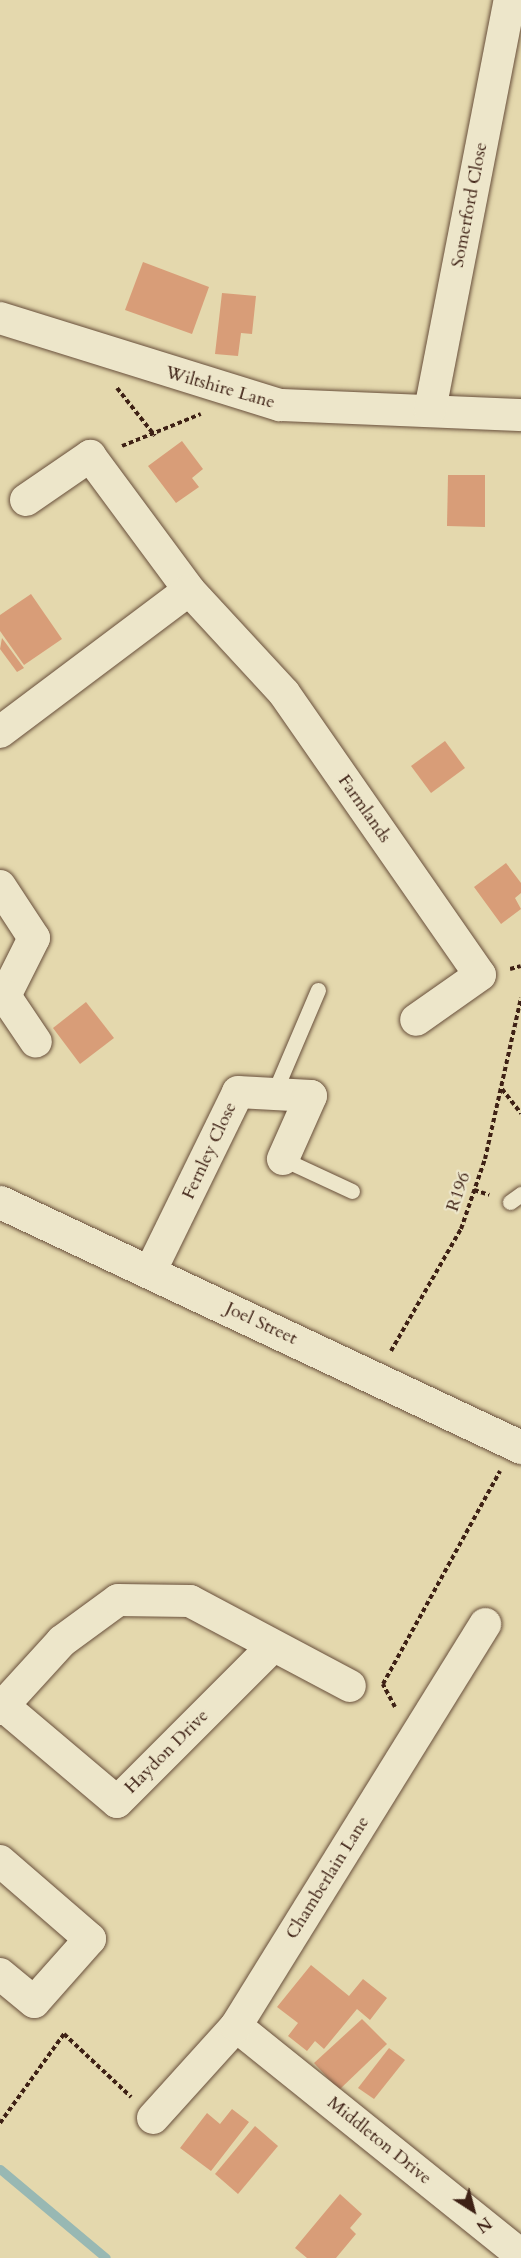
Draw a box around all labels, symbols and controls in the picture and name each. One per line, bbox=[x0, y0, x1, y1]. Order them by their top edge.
street label: Somerford Close bbox=[447, 141, 493, 269]
street label: Wiltshire Lane bbox=[163, 362, 277, 414]
street label: Farmlands bbox=[333, 771, 395, 847]
street label: Fernley Close bbox=[178, 1099, 242, 1203]
street label: R196 bbox=[442, 1170, 476, 1214]
street label: Joel Street bbox=[222, 1298, 300, 1350]
street label: Haydon Drive bbox=[120, 1705, 214, 1799]
street label: Chamberlain Lane bbox=[282, 1813, 374, 1943]
street label: Middleton Drive bbox=[322, 2092, 436, 2190]
north arrow bbox=[443, 2180, 503, 2240]
text: N bbox=[472, 2212, 496, 2238]

